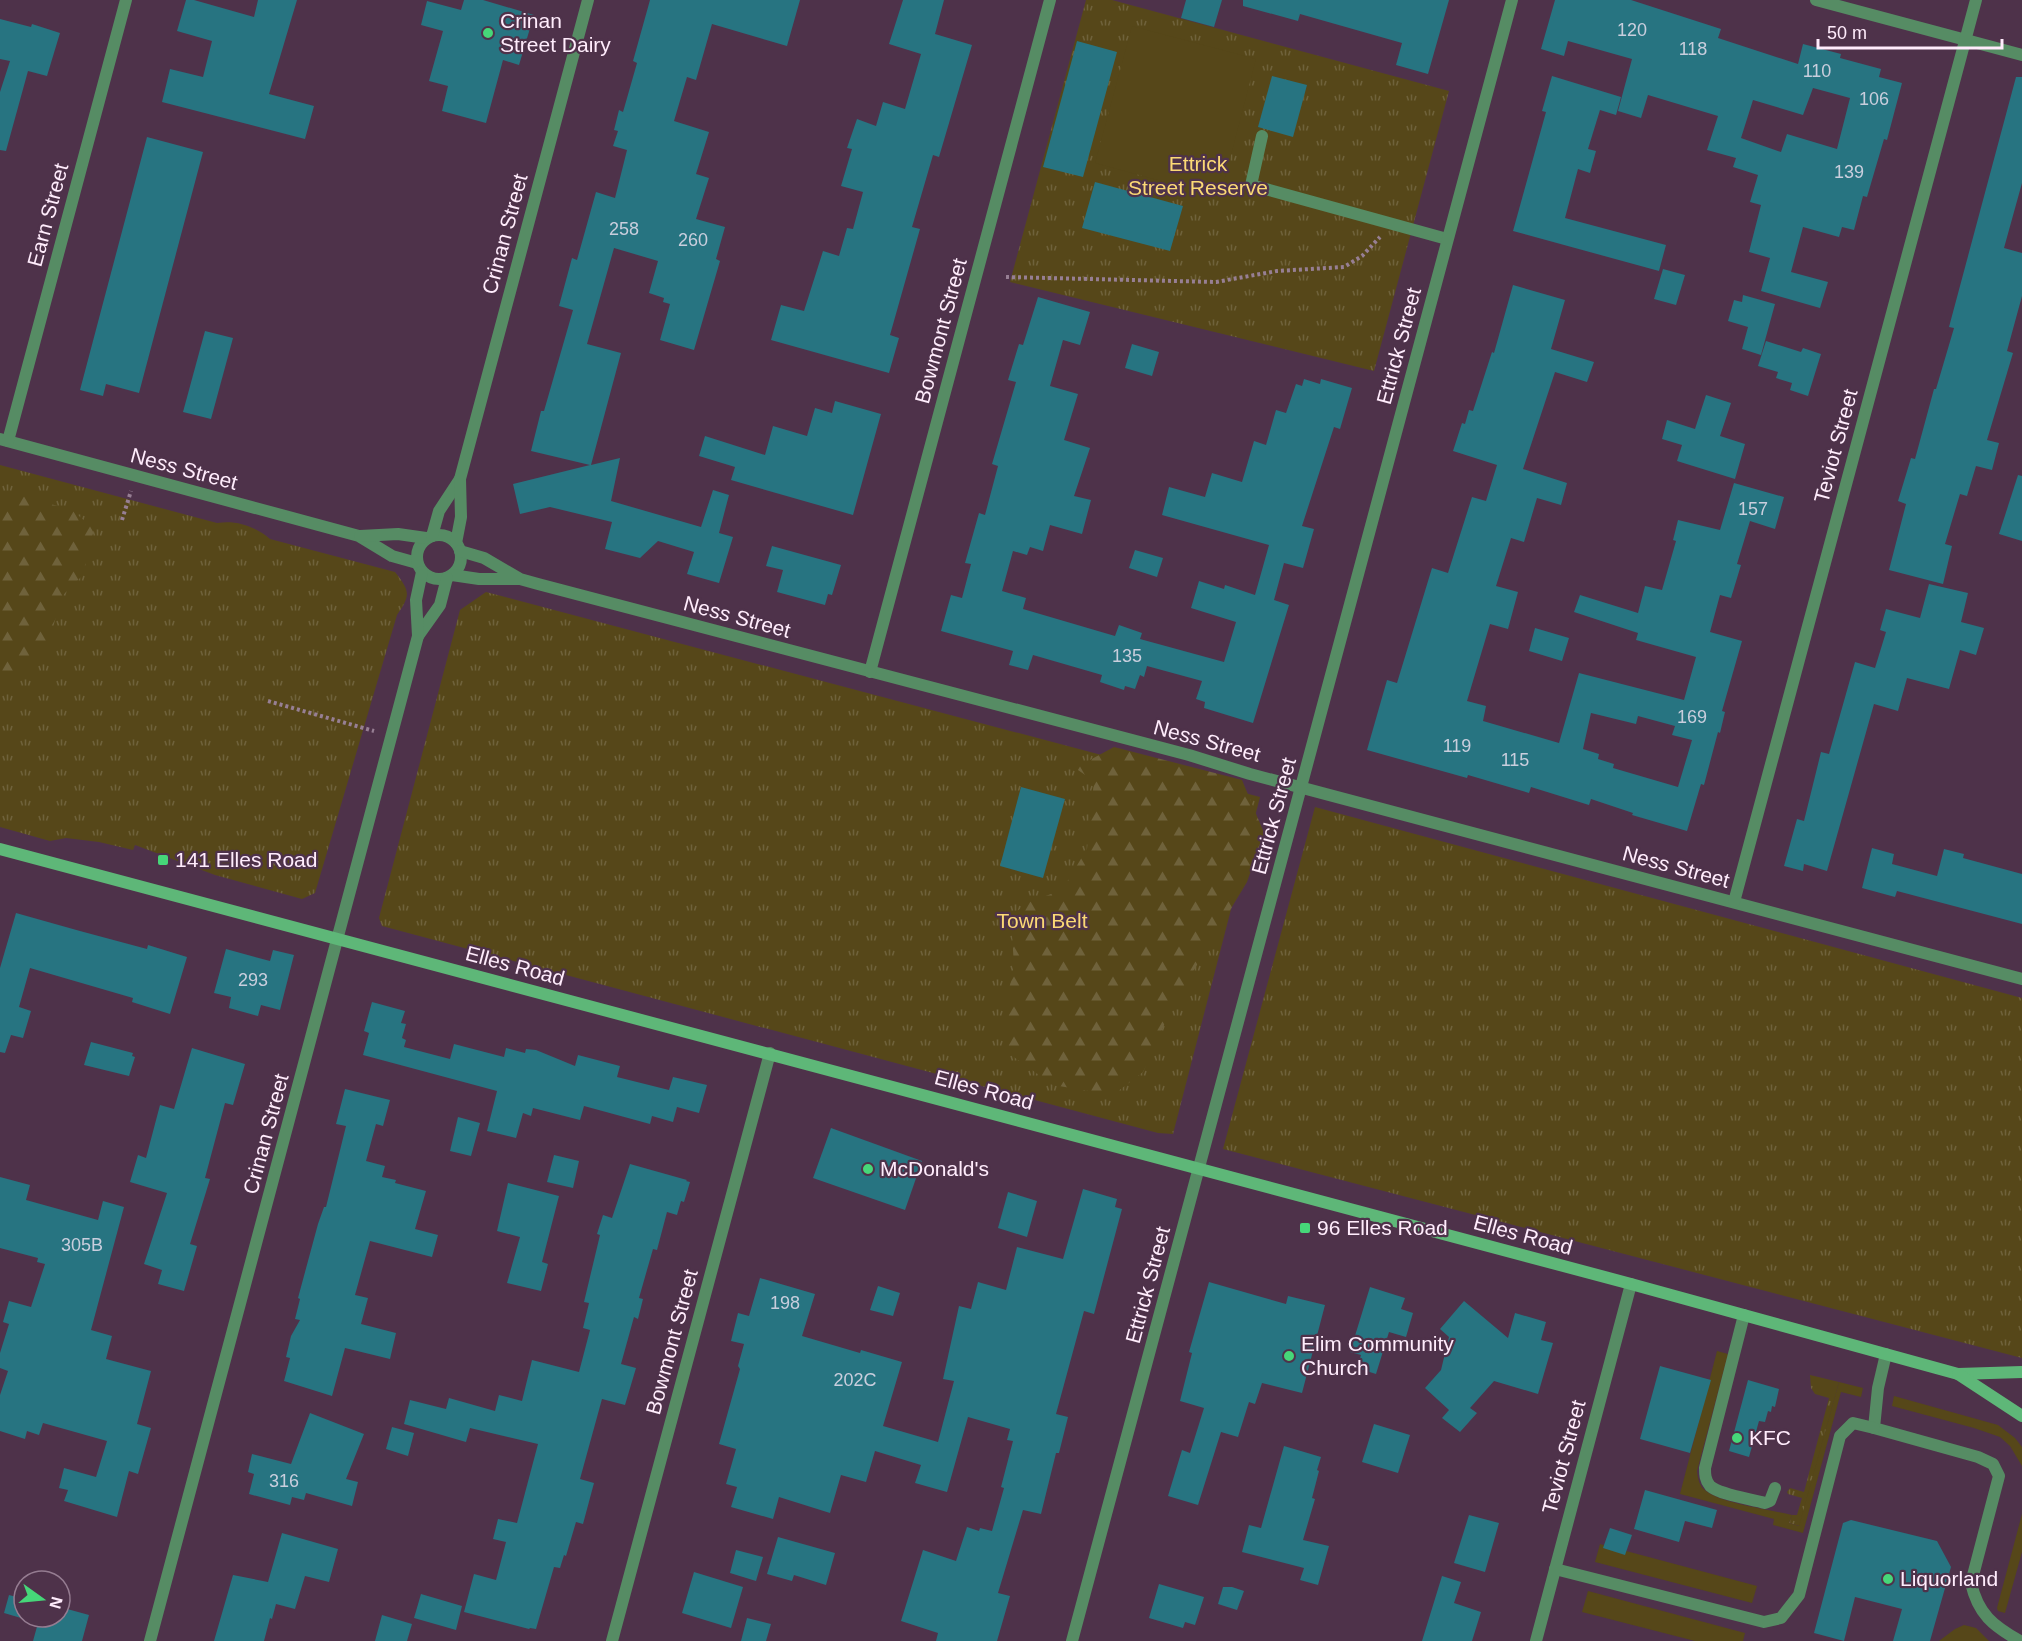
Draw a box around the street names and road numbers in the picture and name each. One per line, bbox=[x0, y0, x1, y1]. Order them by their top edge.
street label: Earn Street bbox=[23, 160, 72, 269]
street label: Crinan Street bbox=[477, 171, 532, 297]
street label: Bowmont Street bbox=[910, 256, 971, 406]
street label: Ettrick Street bbox=[1372, 285, 1425, 407]
street label: Teviot Street bbox=[1809, 386, 1862, 505]
street label: Ness Street bbox=[128, 443, 240, 494]
street label: Ness Street bbox=[681, 591, 793, 642]
street label: Ness Street bbox=[1151, 715, 1263, 766]
street label: Ettrick Street bbox=[1247, 755, 1300, 877]
street label: Ness Street bbox=[1620, 841, 1732, 892]
street label: Elles Road bbox=[463, 941, 567, 990]
street label: Elles Road bbox=[932, 1065, 1036, 1114]
street label: Crinan Street bbox=[238, 1071, 293, 1197]
street label: Elles Road bbox=[1471, 1210, 1575, 1259]
street label: Ettrick Street bbox=[1121, 1224, 1174, 1346]
street label: Bowmont Street bbox=[641, 1267, 702, 1417]
street label: Teviot Street bbox=[1537, 1397, 1590, 1516]

